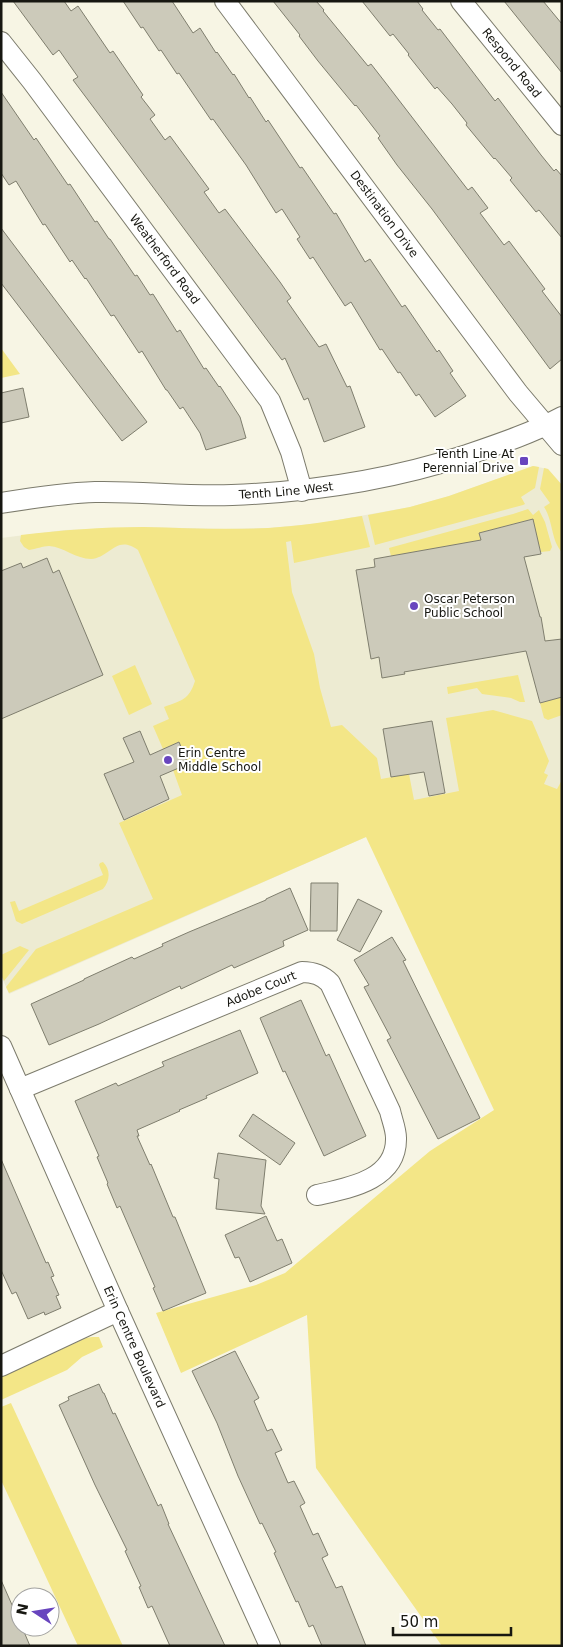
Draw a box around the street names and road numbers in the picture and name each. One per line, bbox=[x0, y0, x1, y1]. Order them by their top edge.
street label: Respond Road bbox=[479, 25, 544, 101]
street label: Destination Drive bbox=[347, 168, 421, 260]
street label: Weatherford Road bbox=[127, 212, 203, 307]
street label: Tenth Line West bbox=[238, 479, 334, 502]
street label: Adobe Court bbox=[224, 968, 299, 1010]
street label: Erin Centre Boulevard bbox=[101, 1284, 168, 1410]

